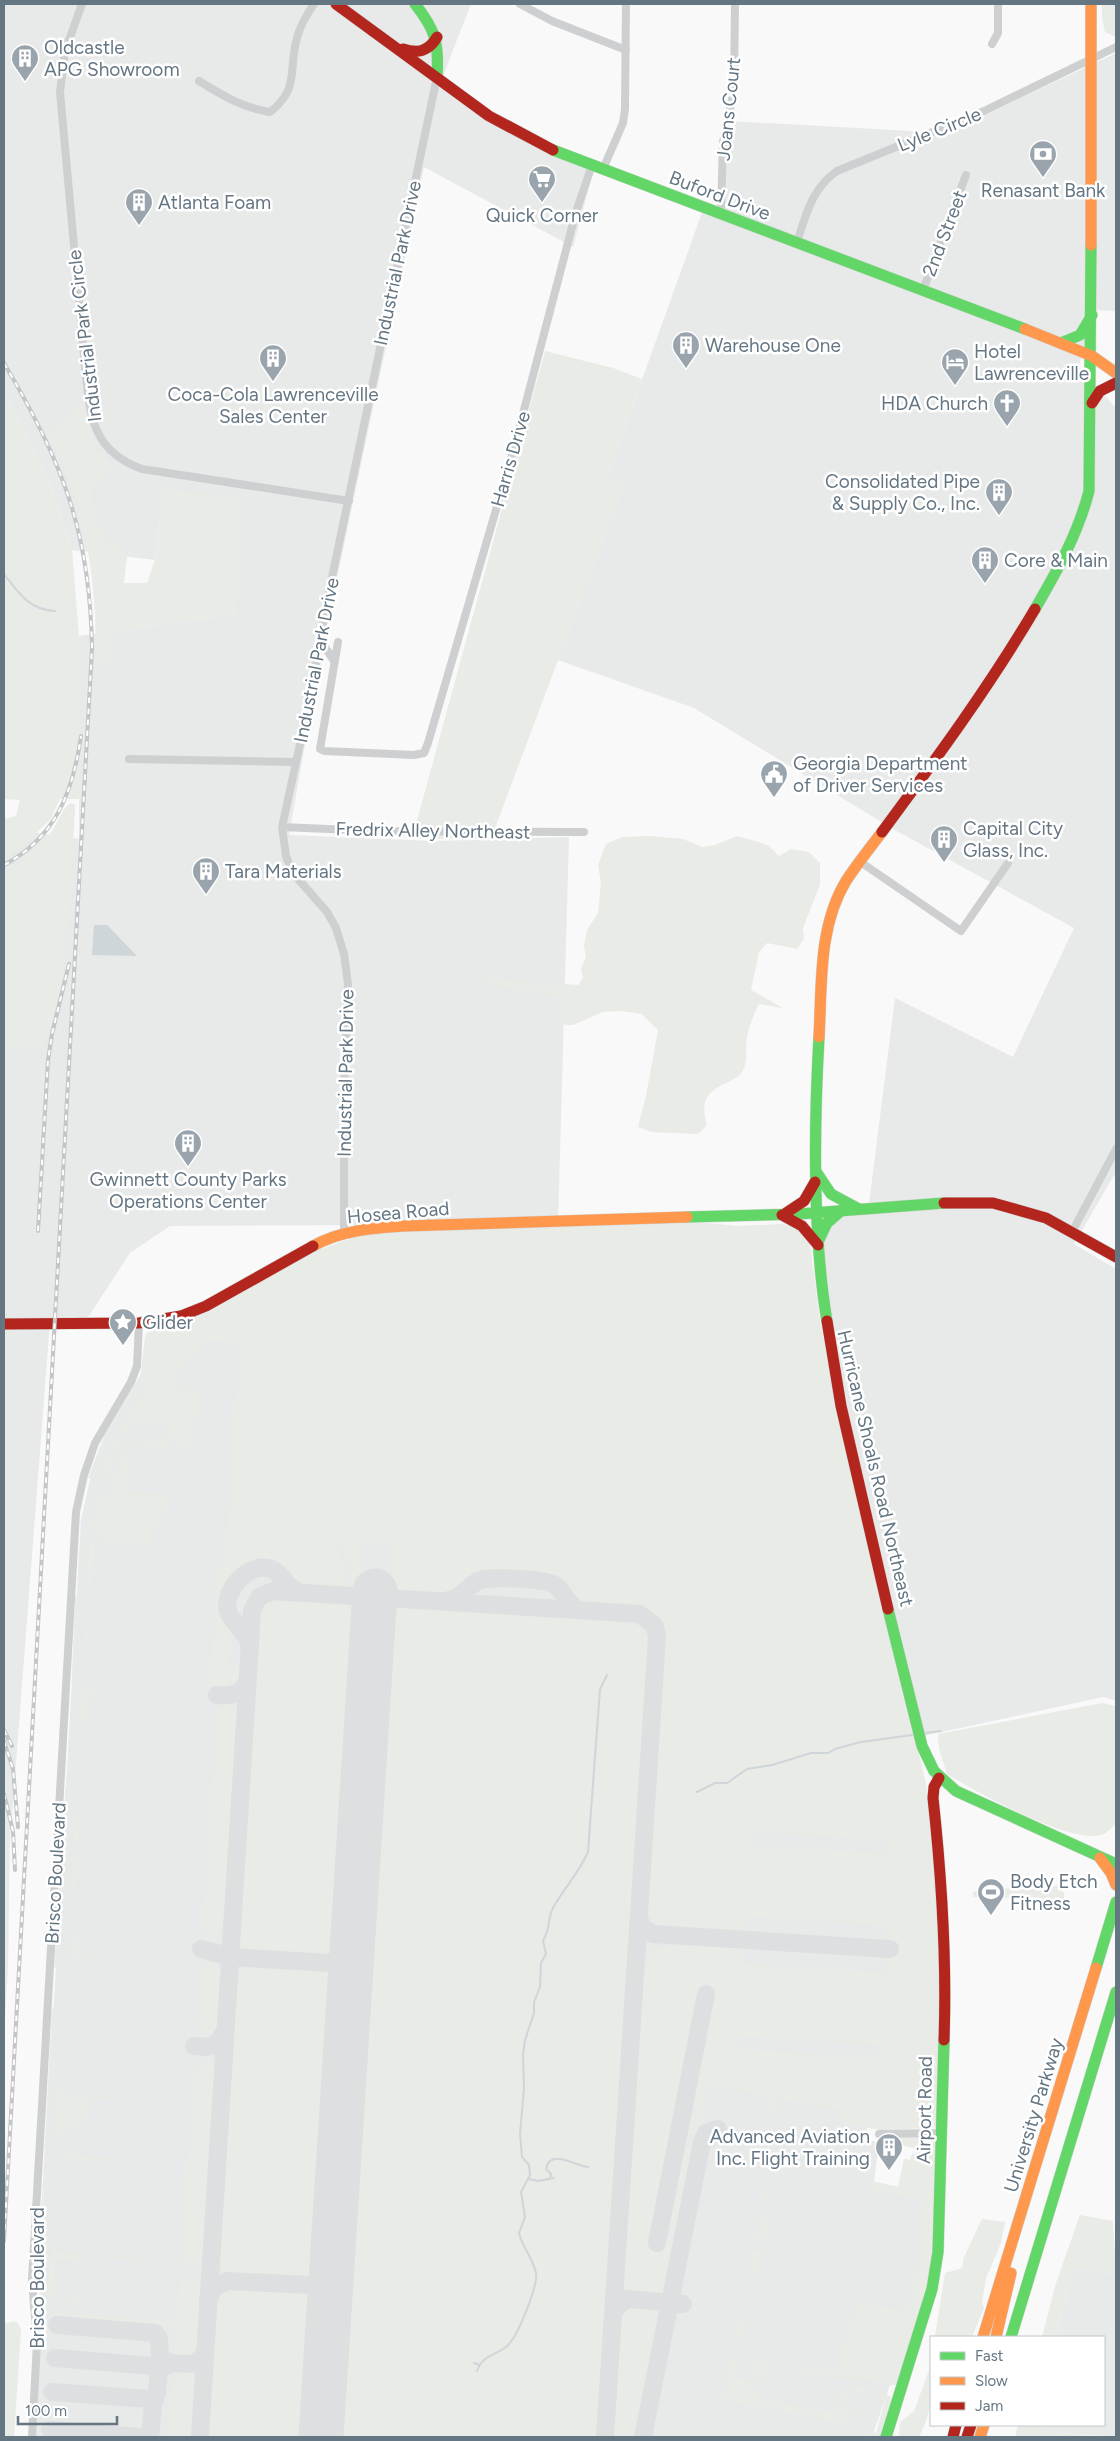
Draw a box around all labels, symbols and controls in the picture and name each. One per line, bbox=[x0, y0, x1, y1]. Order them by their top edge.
place label: Oldcastle APG Showroom bbox=[44, 36, 180, 81]
building icon: Oldcastle APG Showroom bbox=[10, 43, 40, 82]
street label: Joans Court bbox=[712, 56, 745, 162]
street label: Lyle Circle bbox=[894, 102, 984, 157]
bank icon: Renasant Bank bbox=[1028, 139, 1058, 178]
supermarket icon: Quick Corner bbox=[527, 164, 557, 203]
street label: Buford Drive bbox=[666, 166, 774, 225]
street label: Industrial Park Drive bbox=[369, 179, 426, 348]
place label: Renasant Bank bbox=[981, 179, 1106, 202]
building icon: Atlanta Foam bbox=[124, 187, 154, 226]
street label: 2nd Street bbox=[918, 187, 971, 279]
place label: Atlanta Foam bbox=[158, 191, 271, 214]
place label: Quick Corner bbox=[486, 204, 599, 227]
street label: Industrial Park Circle bbox=[63, 249, 106, 423]
building icon: Warehouse One bbox=[671, 330, 701, 369]
place label: Warehouse One bbox=[705, 334, 841, 357]
place label: Hotel Lawrenceville bbox=[974, 340, 1089, 385]
building icon: Coca-Cola Lawrenceville Sales Center bbox=[258, 343, 288, 382]
hotel icon: Hotel Lawrenceville bbox=[940, 347, 970, 386]
place label: Coca-Cola Lawrenceville Sales Center bbox=[167, 383, 379, 428]
church icon: HDA Church bbox=[992, 388, 1022, 427]
place label: HDA Church bbox=[881, 392, 988, 415]
street label: Harris Drive bbox=[486, 409, 535, 510]
place label: Consolidated Pipe & Supply Co., Inc. bbox=[825, 470, 980, 515]
building icon: Consolidated Pipe & Supply Co., Inc. bbox=[984, 477, 1014, 516]
building icon: Core & Main bbox=[970, 545, 1000, 584]
place label: Core & Main bbox=[1004, 549, 1108, 572]
street label: Industrial Park Drive bbox=[289, 576, 344, 745]
place label: Georgia Department of Driver Services bbox=[793, 752, 968, 797]
public building icon: Georgia Department of Driver Services bbox=[759, 759, 789, 798]
street label: Fredrix Alley Northeast bbox=[335, 817, 531, 844]
place label: Capital City Glass, Inc. bbox=[963, 817, 1063, 862]
building icon: Capital City Glass, Inc. bbox=[929, 824, 959, 863]
building icon: Tara Materials bbox=[191, 856, 221, 895]
place label: Tara Materials bbox=[225, 860, 342, 883]
street label: Industrial Park Drive bbox=[333, 989, 358, 1157]
building icon: Gwinnett County Parks Operations Center bbox=[173, 1128, 203, 1167]
place label: Gwinnett County Parks Operations Center bbox=[89, 1168, 287, 1213]
street label: Hosea Road bbox=[346, 1197, 450, 1228]
place icon: Glider bbox=[108, 1307, 138, 1346]
place label: Glider bbox=[142, 1311, 194, 1334]
street label: Hurricane Shoals Road Northeast bbox=[832, 1328, 919, 1609]
street label: Brisco Boulevard bbox=[40, 1802, 71, 1944]
place label: Body Etch Fitness bbox=[1010, 1870, 1098, 1915]
sports icon: Body Etch Fitness bbox=[976, 1877, 1006, 1916]
street label: University Parkway bbox=[999, 2035, 1068, 2195]
street label: Airport Road bbox=[912, 2056, 937, 2164]
place label: Advanced Aviation Inc. Flight Training bbox=[710, 2125, 870, 2170]
building icon: Advanced Aviation Inc. Flight Training bbox=[874, 2132, 904, 2171]
street label: Brisco Boulevard bbox=[26, 2207, 49, 2349]
legend bbox=[930, 2336, 1105, 2426]
text: Fast bbox=[975, 2347, 1004, 2365]
text: Slow bbox=[975, 2372, 1008, 2390]
scale bar bbox=[18, 2394, 116, 2426]
text: Jam bbox=[975, 2397, 1003, 2415]
text: 100 m bbox=[25, 2402, 67, 2420]

